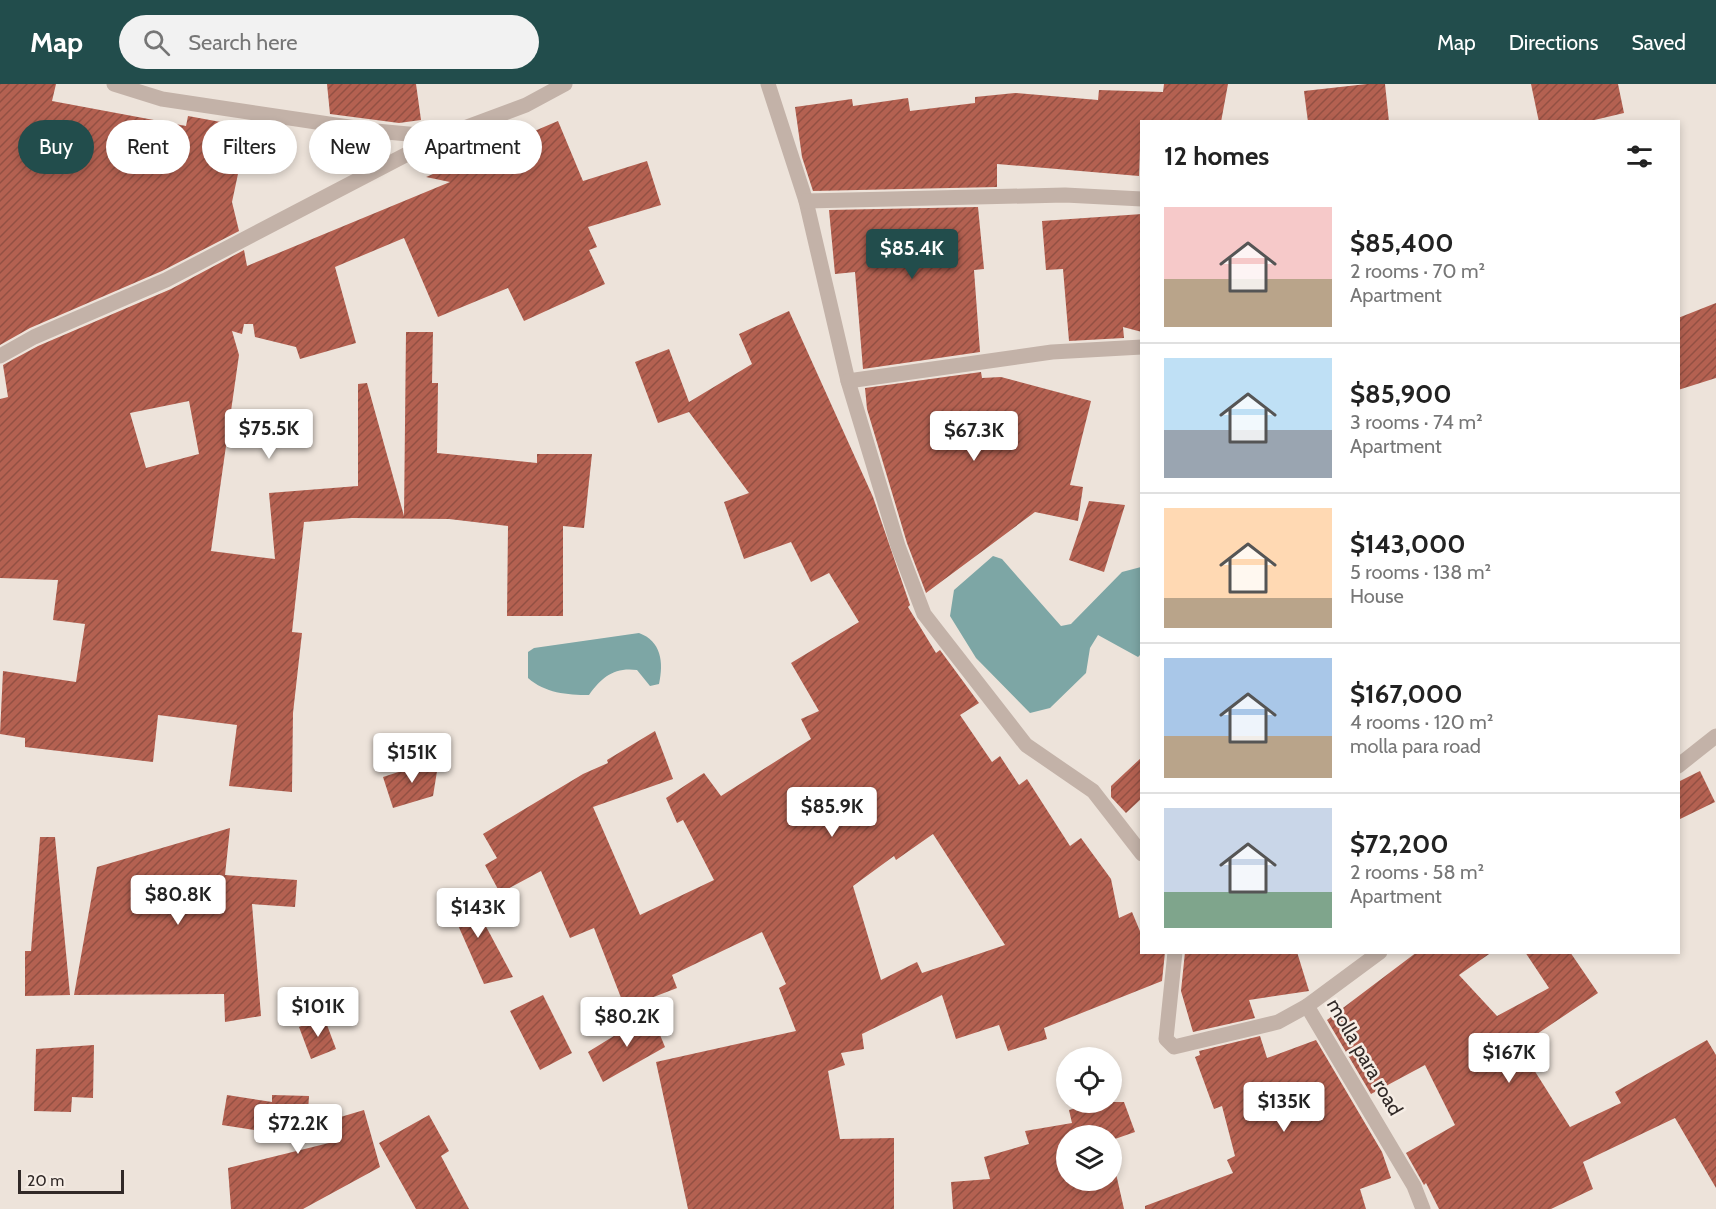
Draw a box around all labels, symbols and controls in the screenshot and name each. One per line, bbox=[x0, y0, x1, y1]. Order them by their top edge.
search box bbox=[119, 15, 539, 69]
text: Map bbox=[30, 25, 83, 59]
icon: search bbox=[140, 26, 173, 59]
text: Search here bbox=[188, 29, 297, 56]
text: Map bbox=[1437, 30, 1476, 55]
text: Directions bbox=[1509, 30, 1598, 55]
text: Saved bbox=[1631, 30, 1686, 55]
chip: Buy bbox=[18, 120, 94, 174]
chip: Rent bbox=[106, 120, 190, 174]
chip: Filters bbox=[202, 120, 297, 174]
chip: New bbox=[309, 120, 391, 174]
chip: Apartment bbox=[403, 120, 542, 174]
text: 12 homes bbox=[1164, 140, 1269, 172]
icon: filters bbox=[1623, 140, 1656, 173]
text: $85,400 bbox=[1350, 227, 1454, 259]
pin: $85.4K bbox=[863, 229, 961, 280]
icon: home bbox=[1212, 231, 1284, 303]
text: $85.4K bbox=[880, 236, 944, 260]
text: 2 rooms · 70 m² bbox=[1350, 259, 1485, 283]
text: Apartment bbox=[1350, 283, 1442, 307]
text: $85,900 bbox=[1350, 378, 1452, 410]
icon: home bbox=[1212, 382, 1284, 454]
pin: $75.5K bbox=[220, 409, 318, 460]
text: 3 rooms · 74 m² bbox=[1350, 410, 1483, 434]
pin: $67.3K bbox=[925, 411, 1023, 462]
text: $75.5K bbox=[239, 416, 299, 440]
text: $67.3K bbox=[944, 418, 1004, 442]
text: Apartment bbox=[1350, 434, 1442, 458]
text: $143,000 bbox=[1350, 528, 1466, 560]
icon: home bbox=[1212, 532, 1284, 604]
text: 5 rooms · 138 m² bbox=[1350, 560, 1491, 584]
text: House bbox=[1350, 584, 1404, 608]
text: $167,000 bbox=[1350, 678, 1463, 710]
icon: home bbox=[1212, 682, 1284, 754]
text: 4 rooms · 120 m² bbox=[1350, 710, 1493, 734]
pin: $151K bbox=[370, 733, 454, 784]
text: molla para road bbox=[1350, 734, 1481, 758]
text: $151K bbox=[387, 740, 437, 764]
pin: $85.9K bbox=[783, 787, 881, 838]
text: $85.9K bbox=[801, 794, 863, 818]
text: $72,200 bbox=[1350, 828, 1449, 860]
icon: home bbox=[1212, 832, 1284, 904]
text: 2 rooms · 58 m² bbox=[1350, 860, 1484, 884]
pin: $80.8K bbox=[129, 875, 227, 926]
text: $80.8K bbox=[145, 882, 211, 906]
text: Apartment bbox=[1350, 884, 1442, 908]
pin: $143K bbox=[436, 888, 520, 939]
text: $143K bbox=[451, 895, 505, 919]
pin: $101K bbox=[276, 987, 360, 1038]
text: $101K bbox=[291, 994, 345, 1018]
street label: molla para road bbox=[1322, 994, 1408, 1120]
pin: $80.2K bbox=[578, 997, 676, 1048]
text: $80.2K bbox=[594, 1004, 660, 1028]
pin: $167K bbox=[1467, 1033, 1551, 1084]
text: $167K bbox=[1483, 1040, 1535, 1064]
map controls bbox=[1056, 1047, 1122, 1191]
button: locate bbox=[1056, 1047, 1122, 1113]
pin: $135K bbox=[1242, 1082, 1326, 1133]
text: $135K bbox=[1257, 1089, 1311, 1113]
pin: $72.2K bbox=[249, 1104, 347, 1155]
text: $72.2K bbox=[268, 1111, 328, 1135]
button: layers bbox=[1056, 1125, 1122, 1191]
scale bar bbox=[18, 1167, 124, 1194]
text: 20 m bbox=[27, 1171, 64, 1190]

